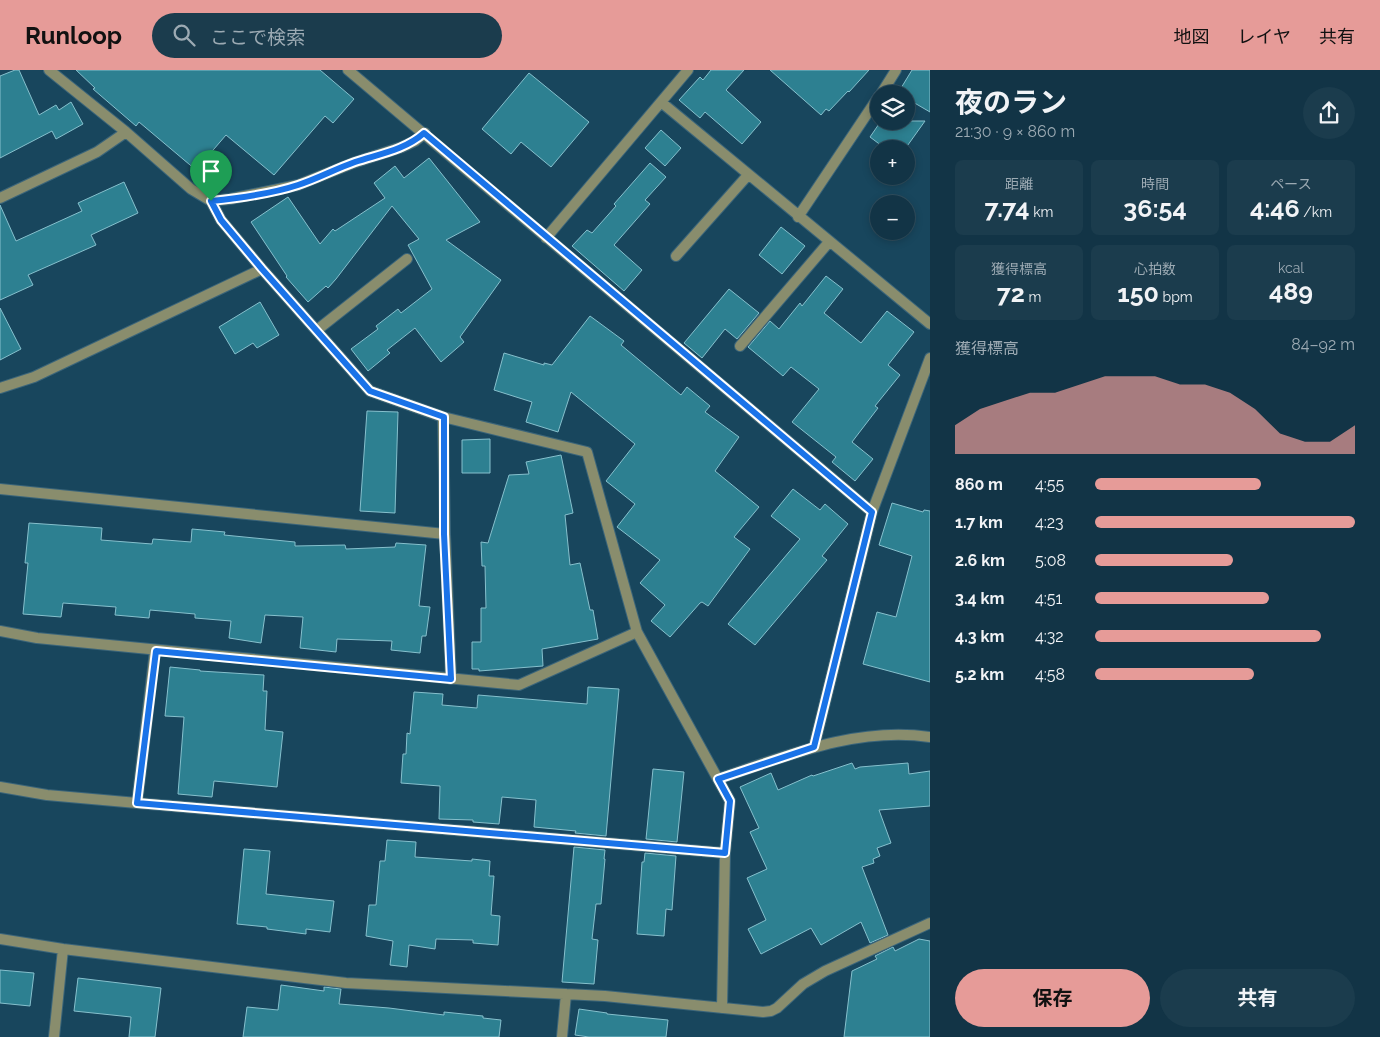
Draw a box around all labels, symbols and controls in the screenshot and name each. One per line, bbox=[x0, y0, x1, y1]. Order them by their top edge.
search box bbox=[152, 13, 502, 58]
text: Runloop bbox=[25, 21, 122, 50]
icon: search bbox=[170, 21, 198, 49]
text: ここで検索 bbox=[210, 26, 305, 48]
text: 地図 bbox=[1174, 26, 1210, 47]
text: レイヤ bbox=[1238, 26, 1291, 47]
text: 共有 bbox=[1319, 26, 1355, 47]
map controls bbox=[870, 85, 915, 240]
button: layers bbox=[870, 85, 915, 130]
text: 夜のラン bbox=[955, 86, 1067, 119]
button: share bbox=[1303, 87, 1355, 139]
text: 21:30 · 9 × 860 m bbox=[955, 122, 1075, 141]
button: + bbox=[870, 140, 915, 185]
pin bbox=[190, 150, 232, 201]
icon: arrive bbox=[197, 157, 225, 185]
text: 距離 bbox=[1005, 176, 1033, 192]
text: 時間 bbox=[1141, 176, 1169, 192]
text: ペース bbox=[1270, 176, 1312, 192]
text: 7.74 bbox=[985, 193, 1030, 223]
text: 36:54 bbox=[1123, 193, 1187, 223]
text: 4:46 bbox=[1250, 193, 1300, 223]
button: − bbox=[870, 195, 915, 240]
text: km bbox=[1030, 204, 1053, 220]
text: /km bbox=[1300, 204, 1332, 220]
text: kcal bbox=[1278, 260, 1304, 276]
text: 獲得標高 bbox=[991, 261, 1047, 277]
text: 心拍数 bbox=[1134, 261, 1176, 277]
text: 489 bbox=[1269, 276, 1313, 306]
text: 72 bbox=[997, 278, 1025, 308]
text: 150 bbox=[1117, 278, 1159, 308]
text: m bbox=[1025, 289, 1041, 305]
text: bpm bbox=[1159, 289, 1193, 305]
text: 84–92 m bbox=[1291, 335, 1355, 354]
text: 獲得標高 bbox=[955, 339, 1019, 358]
text: 860 m bbox=[955, 475, 1003, 494]
text: 4:55 bbox=[1035, 475, 1064, 494]
text: 1.7 km bbox=[955, 513, 1003, 532]
text: 4:23 bbox=[1035, 513, 1064, 532]
text: 2.6 km bbox=[955, 551, 1005, 570]
text: 5:08 bbox=[1035, 551, 1066, 570]
text: 3.4 km bbox=[955, 589, 1004, 608]
text: 4:51 bbox=[1035, 589, 1062, 608]
text: 4.3 km bbox=[955, 627, 1004, 646]
text: 4:32 bbox=[1035, 627, 1064, 646]
text: 5.2 km bbox=[955, 665, 1004, 684]
text: 4:58 bbox=[1035, 665, 1065, 684]
button: 保存 bbox=[955, 969, 1150, 1027]
button: 共有 bbox=[1160, 969, 1355, 1027]

